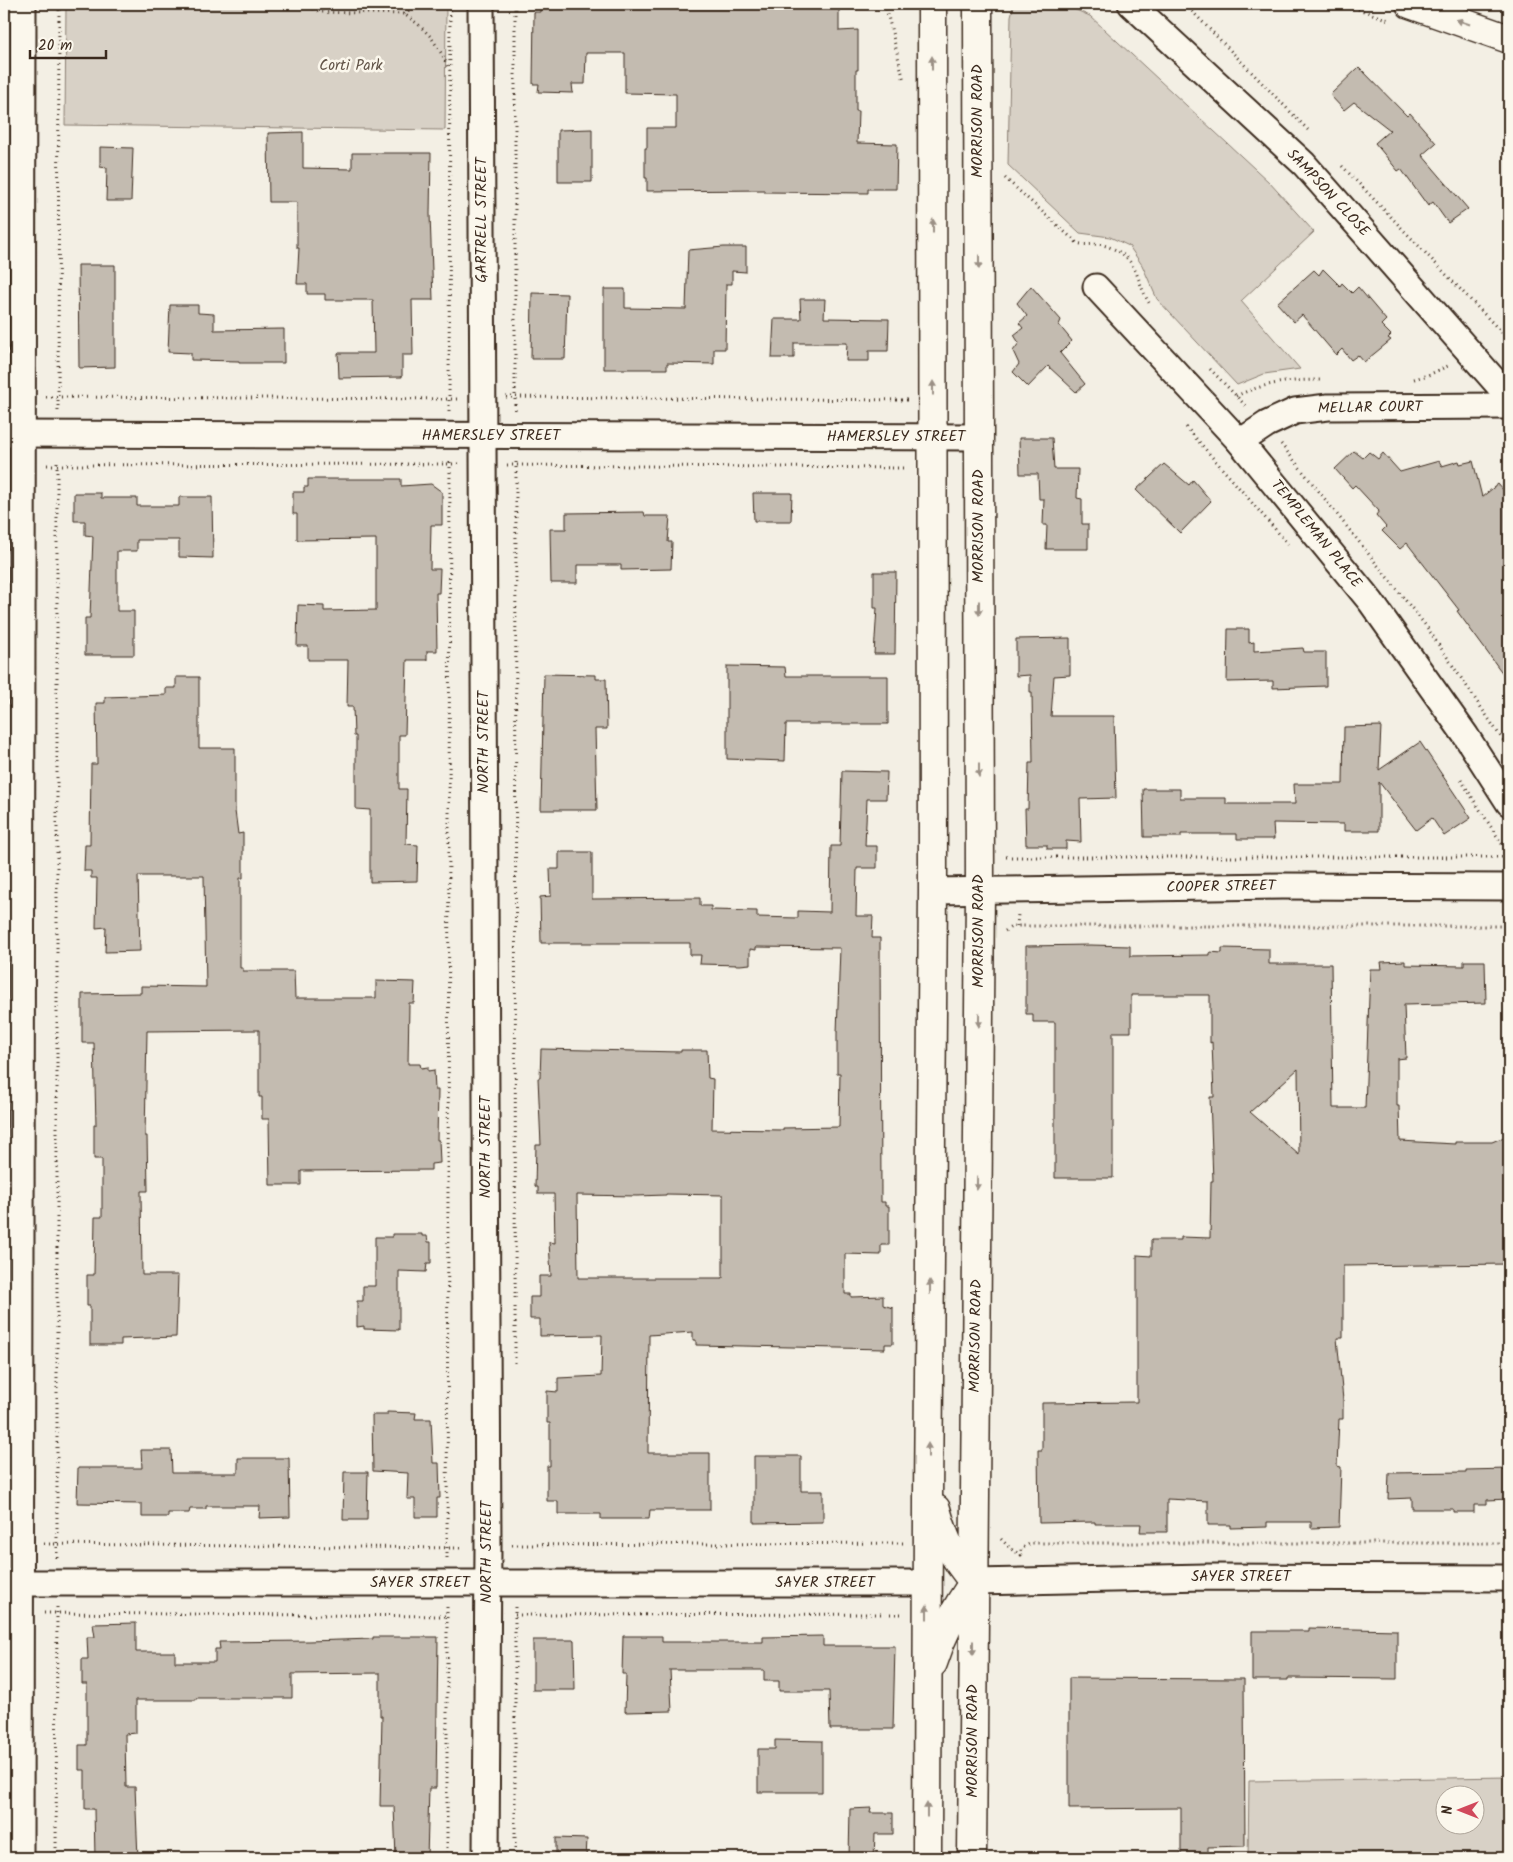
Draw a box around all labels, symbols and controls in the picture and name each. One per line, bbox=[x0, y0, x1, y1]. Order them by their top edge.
one-way arrow bbox=[1456, 18, 1471, 26]
scale bar bbox=[30, 28, 106, 60]
text: 20 m bbox=[38, 34, 72, 58]
park label: Corti Park bbox=[319, 54, 384, 78]
one-way arrow bbox=[928, 55, 936, 71]
street label: MORRISON ROAD bbox=[966, 64, 990, 178]
street label: SAMPSON CLOSE bbox=[1281, 143, 1376, 244]
street label: GARTRELL STREET bbox=[470, 155, 494, 283]
one-way arrow bbox=[929, 217, 937, 233]
one-way arrow bbox=[975, 255, 983, 271]
one-way arrow bbox=[929, 380, 937, 396]
street label: MELLAR COURT bbox=[1317, 395, 1425, 421]
street label: HAMERSLEY STREET bbox=[422, 424, 562, 448]
street label: HAMERSLEY STREET bbox=[827, 425, 967, 449]
street label: MORRISON ROAD bbox=[967, 469, 991, 583]
street label: TEMPLEMAN PLACE bbox=[1264, 474, 1368, 595]
one-way arrow bbox=[975, 600, 983, 616]
street label: NORTH STREET bbox=[472, 689, 496, 793]
one-way arrow bbox=[975, 763, 983, 779]
street label: MORRISON ROAD bbox=[967, 874, 991, 988]
street label: COOPER STREET bbox=[1166, 874, 1278, 900]
one-way arrow bbox=[975, 1013, 983, 1029]
street label: NORTH STREET bbox=[474, 1094, 498, 1198]
one-way arrow bbox=[973, 1175, 981, 1191]
one-way arrow bbox=[926, 1279, 934, 1295]
street label: MORRISON ROAD bbox=[963, 1279, 989, 1393]
one-way arrow bbox=[924, 1441, 932, 1457]
street label: NORTH STREET bbox=[475, 1499, 499, 1603]
street label: SAYER STREET bbox=[1191, 1565, 1293, 1589]
street label: SAYER STREET bbox=[370, 1571, 472, 1595]
street label: SAYER STREET bbox=[775, 1571, 877, 1595]
one-way arrow bbox=[923, 1604, 931, 1620]
one-way arrow bbox=[969, 1641, 977, 1657]
street label: MORRISON ROAD bbox=[961, 1684, 985, 1798]
north arrow bbox=[1436, 1784, 1486, 1834]
one-way arrow bbox=[923, 1801, 931, 1817]
text: N bbox=[1437, 1805, 1459, 1814]

